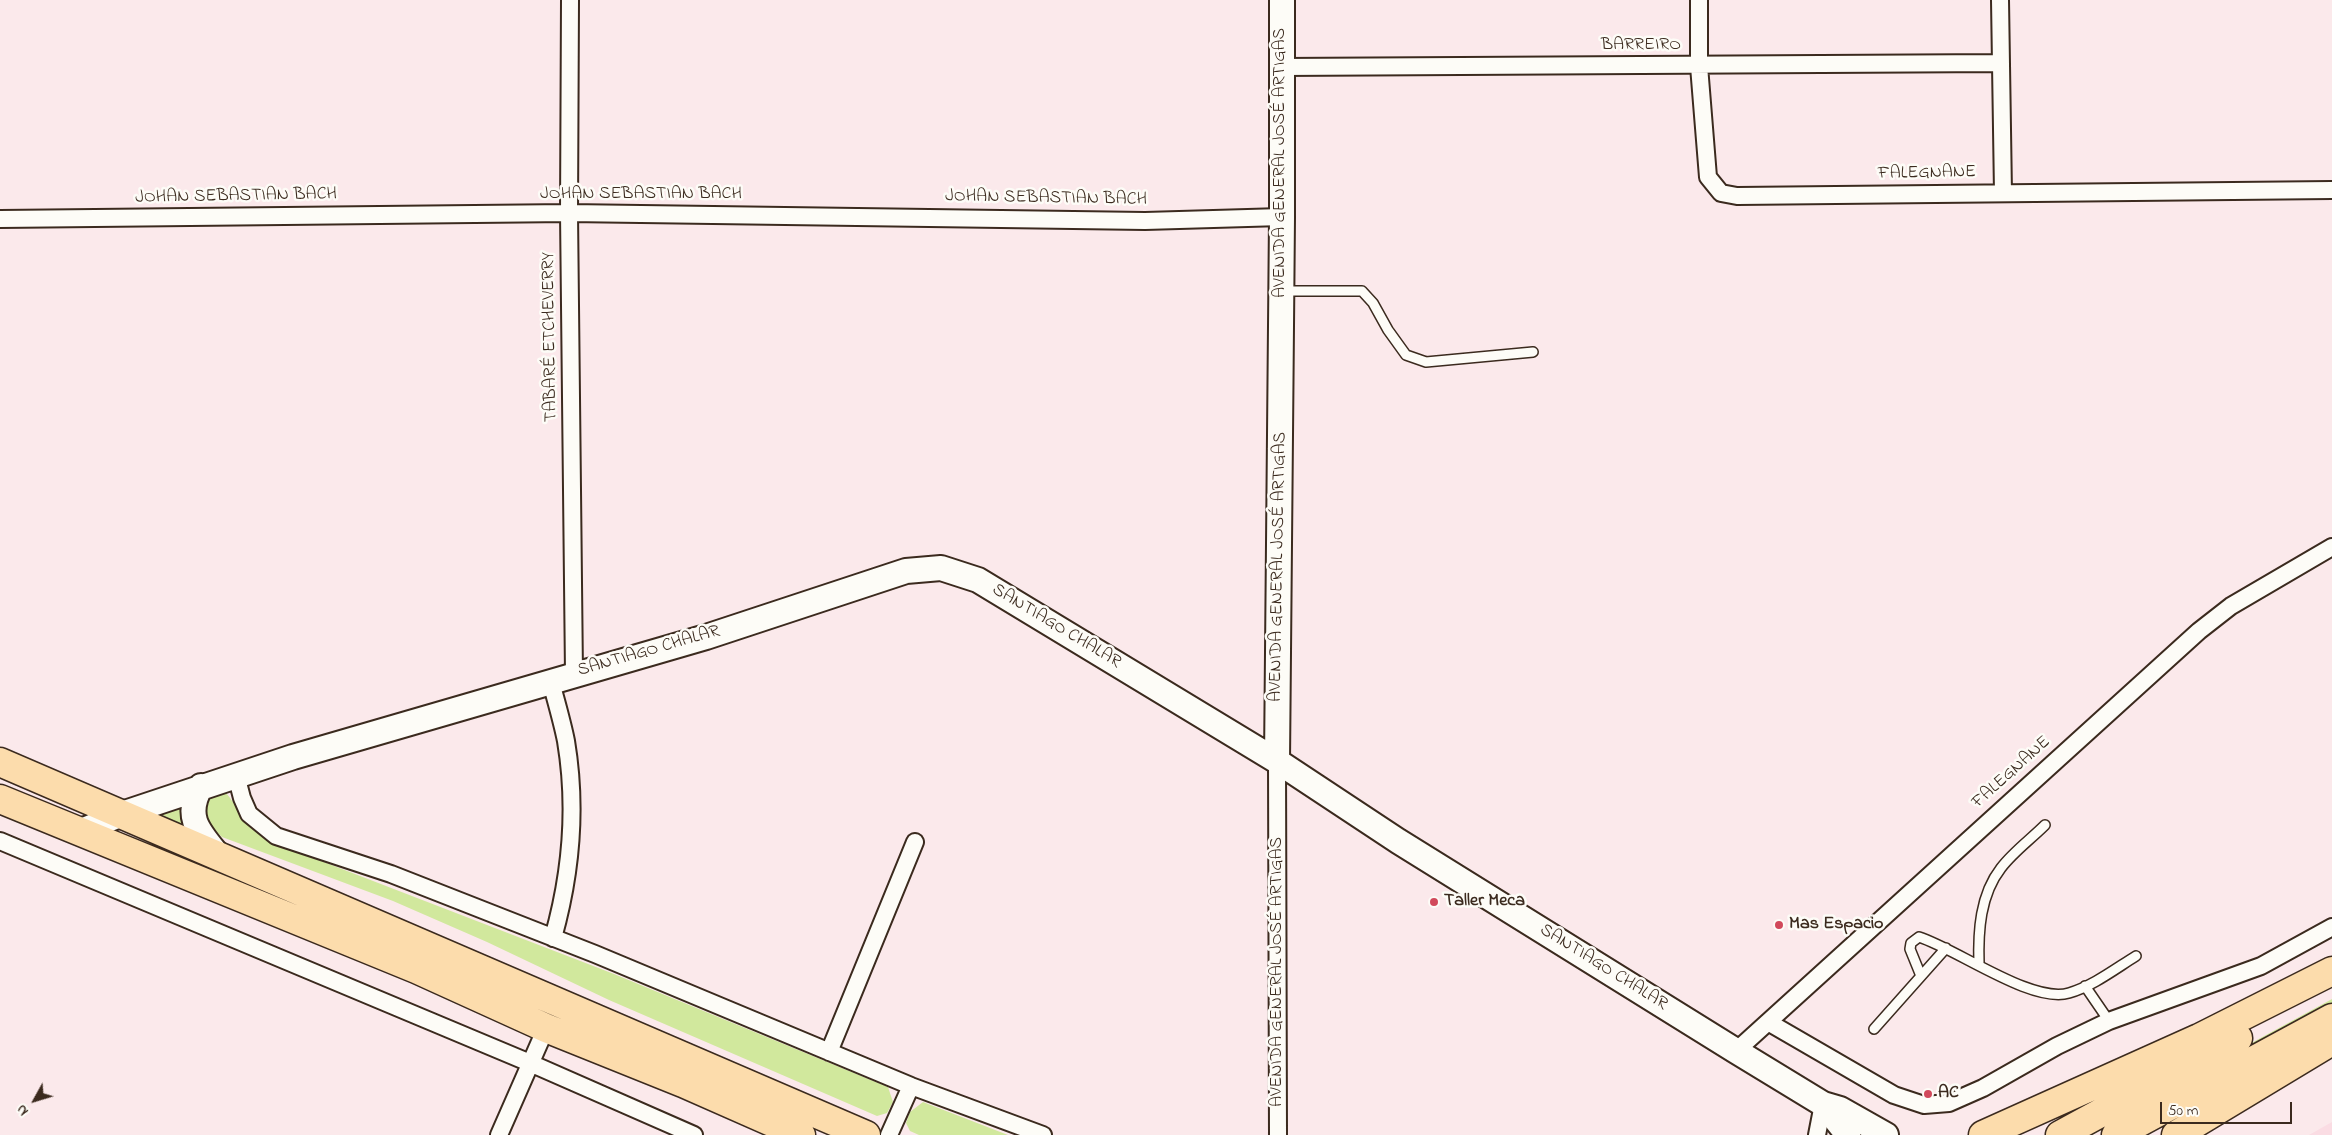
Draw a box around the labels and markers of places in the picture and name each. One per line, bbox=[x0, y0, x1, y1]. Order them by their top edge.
place label: Taller Meca bbox=[1444, 891, 1525, 913]
marker: Taller Meca bbox=[1428, 896, 1440, 908]
place label: Mas Espacio bbox=[1789, 914, 1883, 936]
marker: Mas Espacio bbox=[1773, 919, 1785, 931]
place label: AC bbox=[1938, 1083, 1959, 1105]
marker: AC bbox=[1922, 1088, 1934, 1100]

